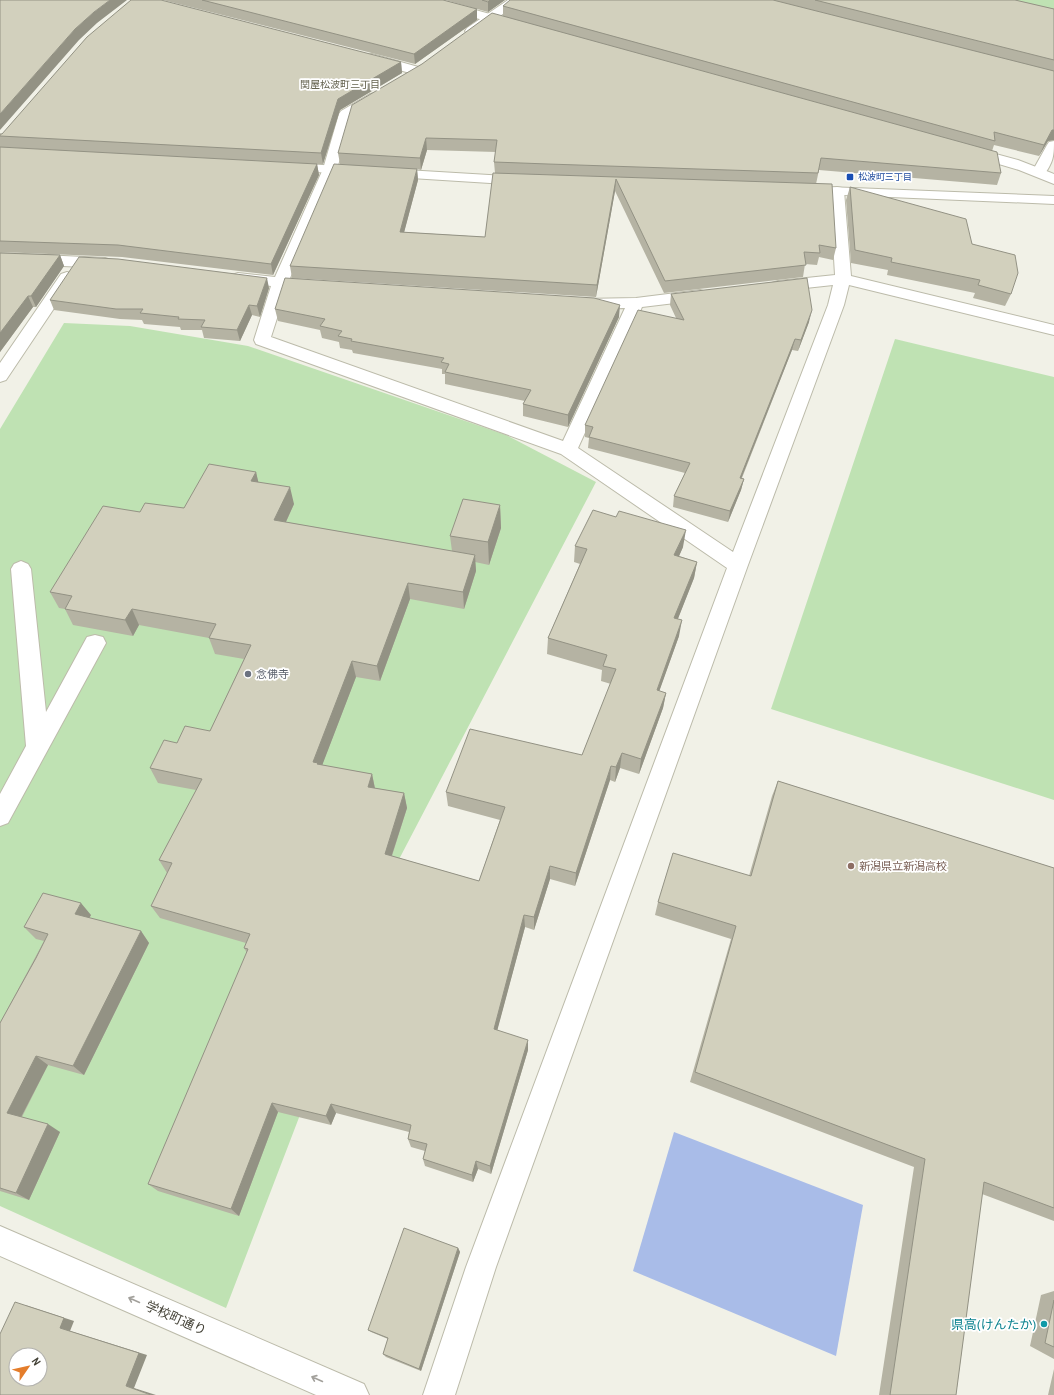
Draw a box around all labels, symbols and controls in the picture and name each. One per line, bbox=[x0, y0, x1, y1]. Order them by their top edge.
district label: 関屋松波町三丁目 bbox=[300, 78, 380, 91]
place label: 松波町三丁目 bbox=[858, 171, 912, 183]
marker: 松波町三丁目 bbox=[845, 172, 855, 182]
place label: 念佛寺 bbox=[256, 667, 289, 681]
marker: 念佛寺 bbox=[243, 669, 253, 679]
place label: 新潟県立新潟高校 bbox=[859, 859, 947, 873]
marker: 新潟県立新潟高校 bbox=[846, 861, 856, 871]
one-way arrow bbox=[128, 1295, 140, 1303]
street label: 学校町通り bbox=[143, 1297, 209, 1339]
place label: 県高(けんたか) bbox=[951, 1316, 1036, 1333]
marker: 県高(けんたか) bbox=[1039, 1319, 1049, 1329]
north arrow bbox=[8, 1347, 48, 1387]
text: N bbox=[29, 1355, 44, 1368]
one-way arrow bbox=[311, 1375, 323, 1383]

